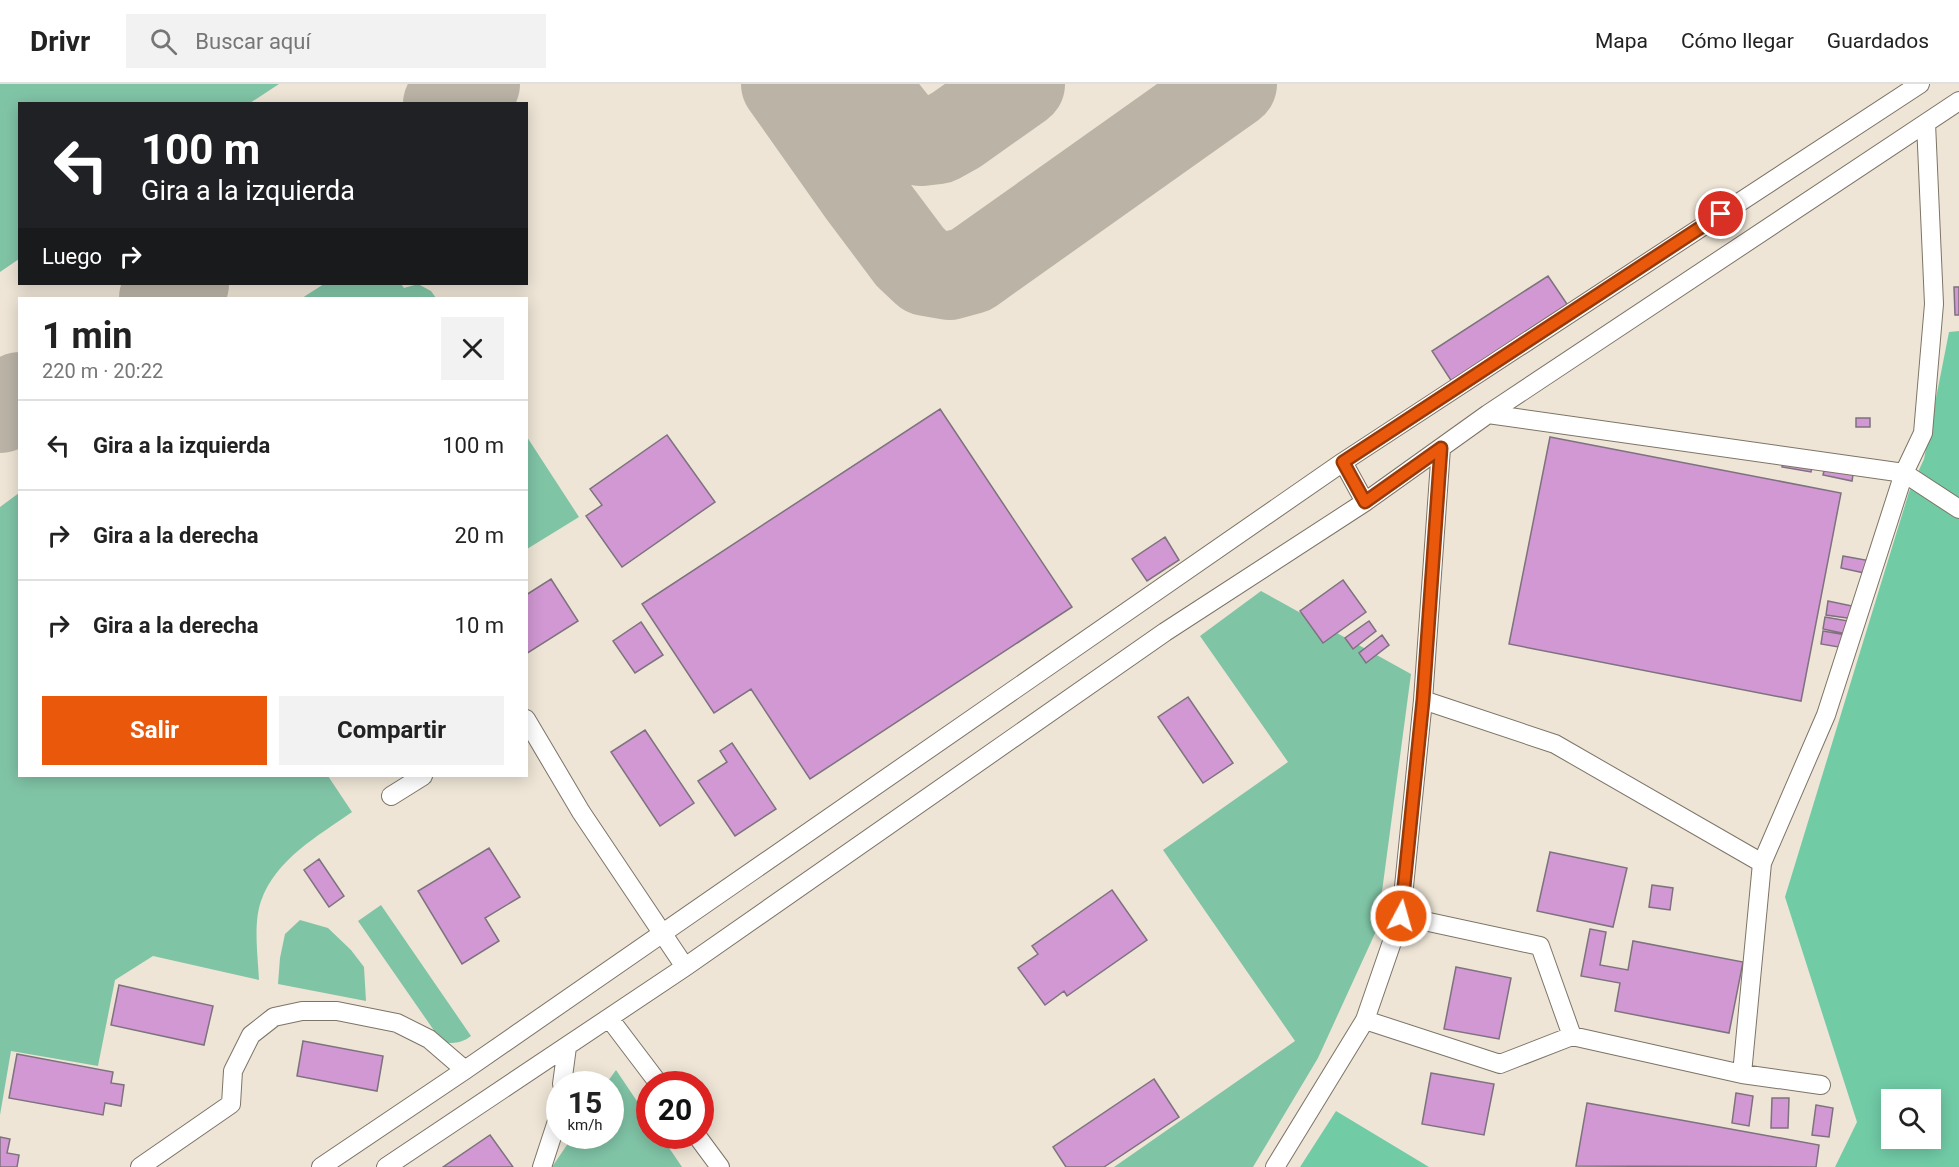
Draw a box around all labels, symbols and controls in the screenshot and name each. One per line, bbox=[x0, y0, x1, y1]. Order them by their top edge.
search box bbox=[126, 14, 546, 68]
text: Drivr bbox=[30, 25, 90, 58]
icon: search bbox=[147, 25, 180, 58]
text: Buscar aquí bbox=[195, 29, 311, 54]
text: Mapa bbox=[1595, 29, 1648, 53]
text: Cómo llegar bbox=[1681, 29, 1794, 53]
text: Guardados bbox=[1827, 29, 1929, 53]
text: 100 m bbox=[141, 125, 260, 174]
icon: left bbox=[42, 126, 120, 204]
text: Gira a la izquierda bbox=[141, 175, 355, 207]
pin bbox=[1695, 188, 1746, 239]
icon: arrive bbox=[1704, 197, 1737, 230]
icon: right bbox=[114, 240, 147, 273]
text: Luego bbox=[42, 244, 102, 269]
text: 1 min bbox=[42, 315, 133, 357]
button: close bbox=[441, 317, 504, 380]
text: 220 m · 20:22 bbox=[42, 359, 163, 383]
icon: left bbox=[42, 429, 75, 462]
text: Gira a la izquierda bbox=[93, 433, 270, 458]
text: 100 m bbox=[442, 433, 504, 458]
icon: right bbox=[42, 519, 75, 552]
text: Gira a la derecha bbox=[93, 523, 259, 548]
text: 20 m bbox=[455, 523, 504, 548]
icon: right bbox=[42, 609, 75, 642]
text: Gira a la derecha bbox=[93, 613, 259, 638]
text: 10 m bbox=[455, 613, 504, 638]
button: Salir bbox=[42, 696, 267, 765]
button: Compartir bbox=[279, 696, 504, 765]
position arrow bbox=[1369, 884, 1433, 948]
speed limit sign: 20 bbox=[636, 1071, 714, 1149]
text: 15 bbox=[568, 1085, 602, 1120]
map controls bbox=[1881, 1089, 1941, 1149]
button: search bbox=[1881, 1089, 1941, 1149]
text: km/h bbox=[567, 1116, 603, 1134]

